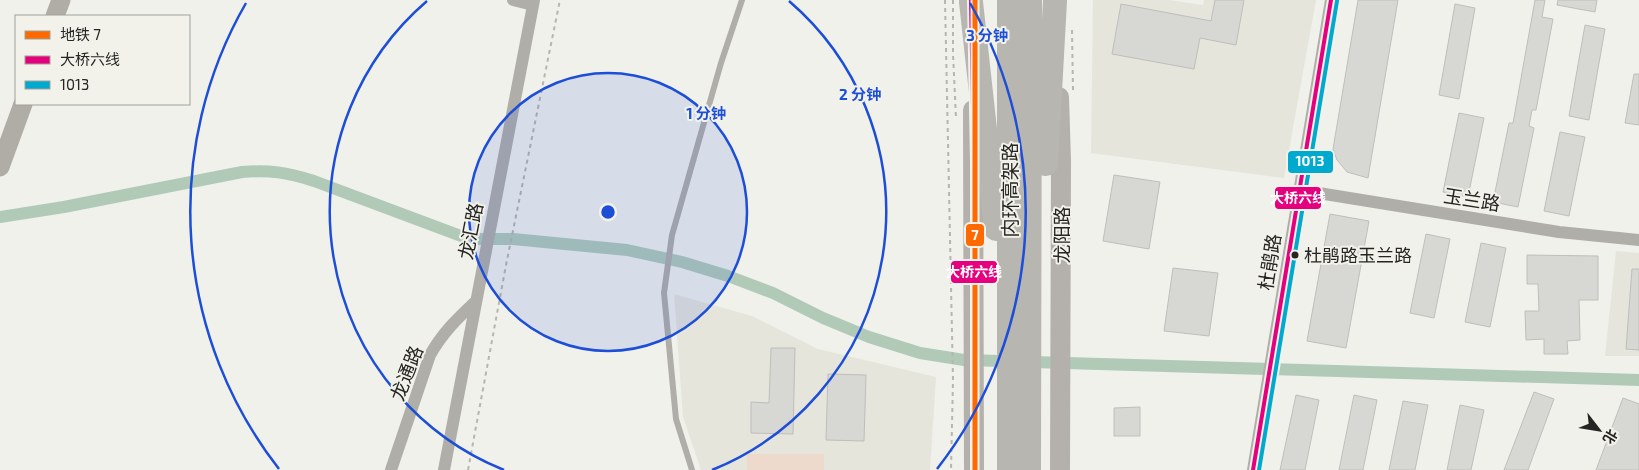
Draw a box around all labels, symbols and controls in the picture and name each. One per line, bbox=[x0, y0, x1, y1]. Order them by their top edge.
legend bbox=[15, 15, 190, 105]
text: 地铁 7 bbox=[60, 25, 101, 43]
text: 3 分钟 bbox=[966, 26, 1008, 44]
text: 大桥六线 bbox=[60, 50, 120, 68]
text: 1013 bbox=[60, 75, 89, 93]
text: 2 分钟 bbox=[839, 85, 881, 103]
text: 1 分钟 bbox=[686, 104, 726, 122]
street label: 内环高架路 bbox=[998, 142, 1021, 238]
line badge: 1013 bbox=[1287, 150, 1334, 174]
text: 1013 bbox=[1296, 152, 1324, 169]
street label: 玉兰路 bbox=[1442, 183, 1502, 215]
line badge: 大桥六线 bbox=[1274, 186, 1322, 210]
text: 大桥六线 bbox=[1270, 189, 1326, 206]
street label: 龙汇路 bbox=[453, 201, 487, 261]
centre of rings bbox=[599, 203, 617, 221]
street label: 龙阳路 bbox=[1050, 206, 1073, 264]
line badge: 7 bbox=[965, 223, 985, 247]
text: 7 bbox=[971, 226, 979, 243]
street label: 杜鹃路 bbox=[1253, 232, 1285, 292]
place label: 杜鹃路玉兰路 bbox=[1304, 244, 1412, 266]
marker: 杜鹃路玉兰路 bbox=[1290, 250, 1300, 260]
line badge: 大桥六线 bbox=[950, 260, 998, 284]
text: 大桥六线 bbox=[946, 263, 1002, 280]
street label: 龙通路 bbox=[385, 342, 427, 404]
north arrow bbox=[1574, 405, 1624, 455]
text: 北 bbox=[1600, 427, 1621, 447]

